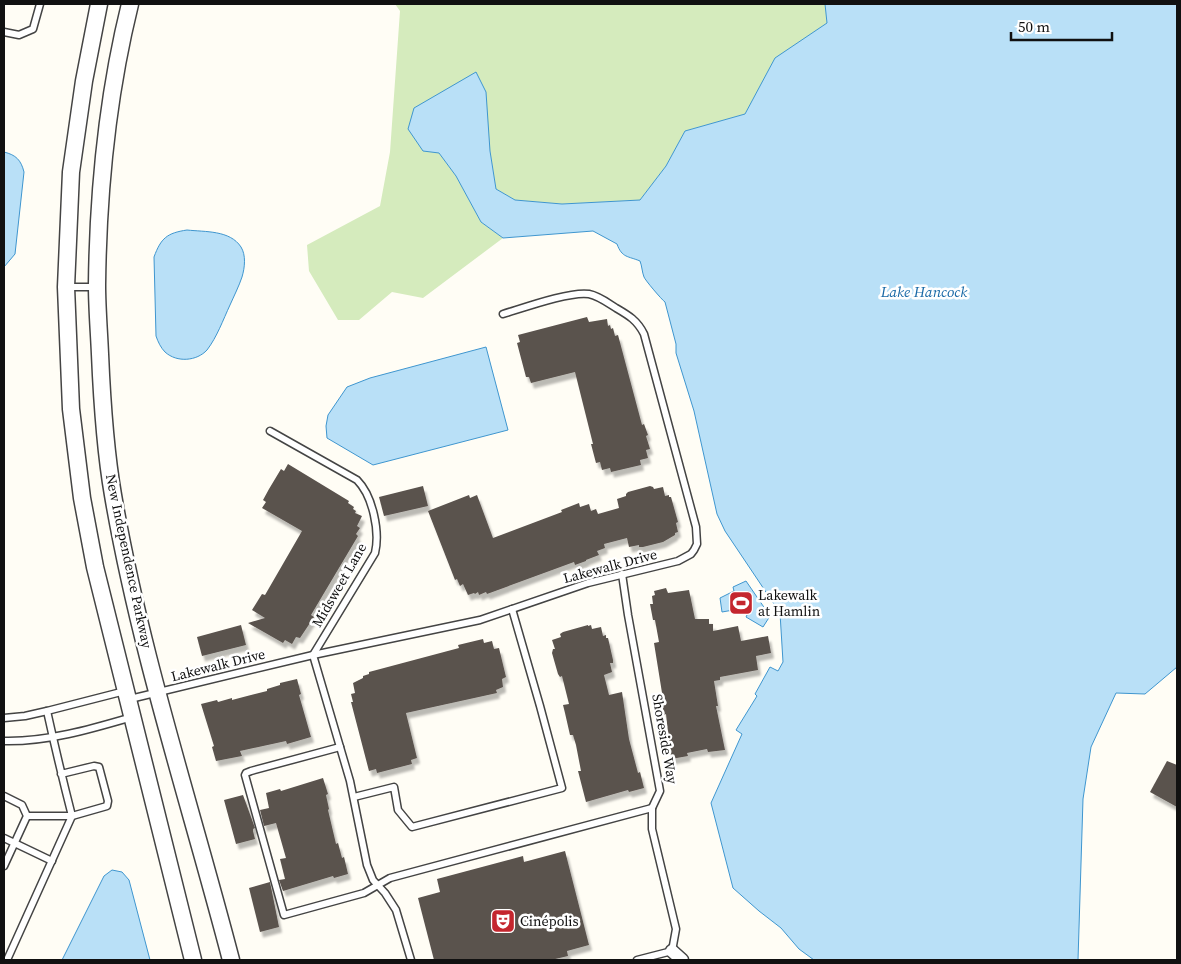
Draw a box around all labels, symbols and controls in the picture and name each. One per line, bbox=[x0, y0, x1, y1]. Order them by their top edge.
scale bar bbox=[1011, 10, 1112, 42]
text: 50 m bbox=[1018, 16, 1050, 37]
water label: Lake Hancock bbox=[880, 281, 968, 302]
street label: New Independence Parkway bbox=[101, 472, 157, 651]
street label: Midsweet Lane bbox=[307, 539, 371, 631]
street label: Lakewalk Drive bbox=[561, 544, 659, 588]
place label: Lakewalk at Hamlin bbox=[758, 585, 821, 621]
sports icon: Lakewalk at Hamlin bbox=[728, 590, 754, 616]
street label: Lakewalk Drive bbox=[169, 644, 267, 686]
street label: Shoreside Way bbox=[647, 693, 683, 786]
theatre icon: Cinépolis bbox=[490, 908, 516, 934]
place label: Cinépolis bbox=[520, 911, 579, 931]

